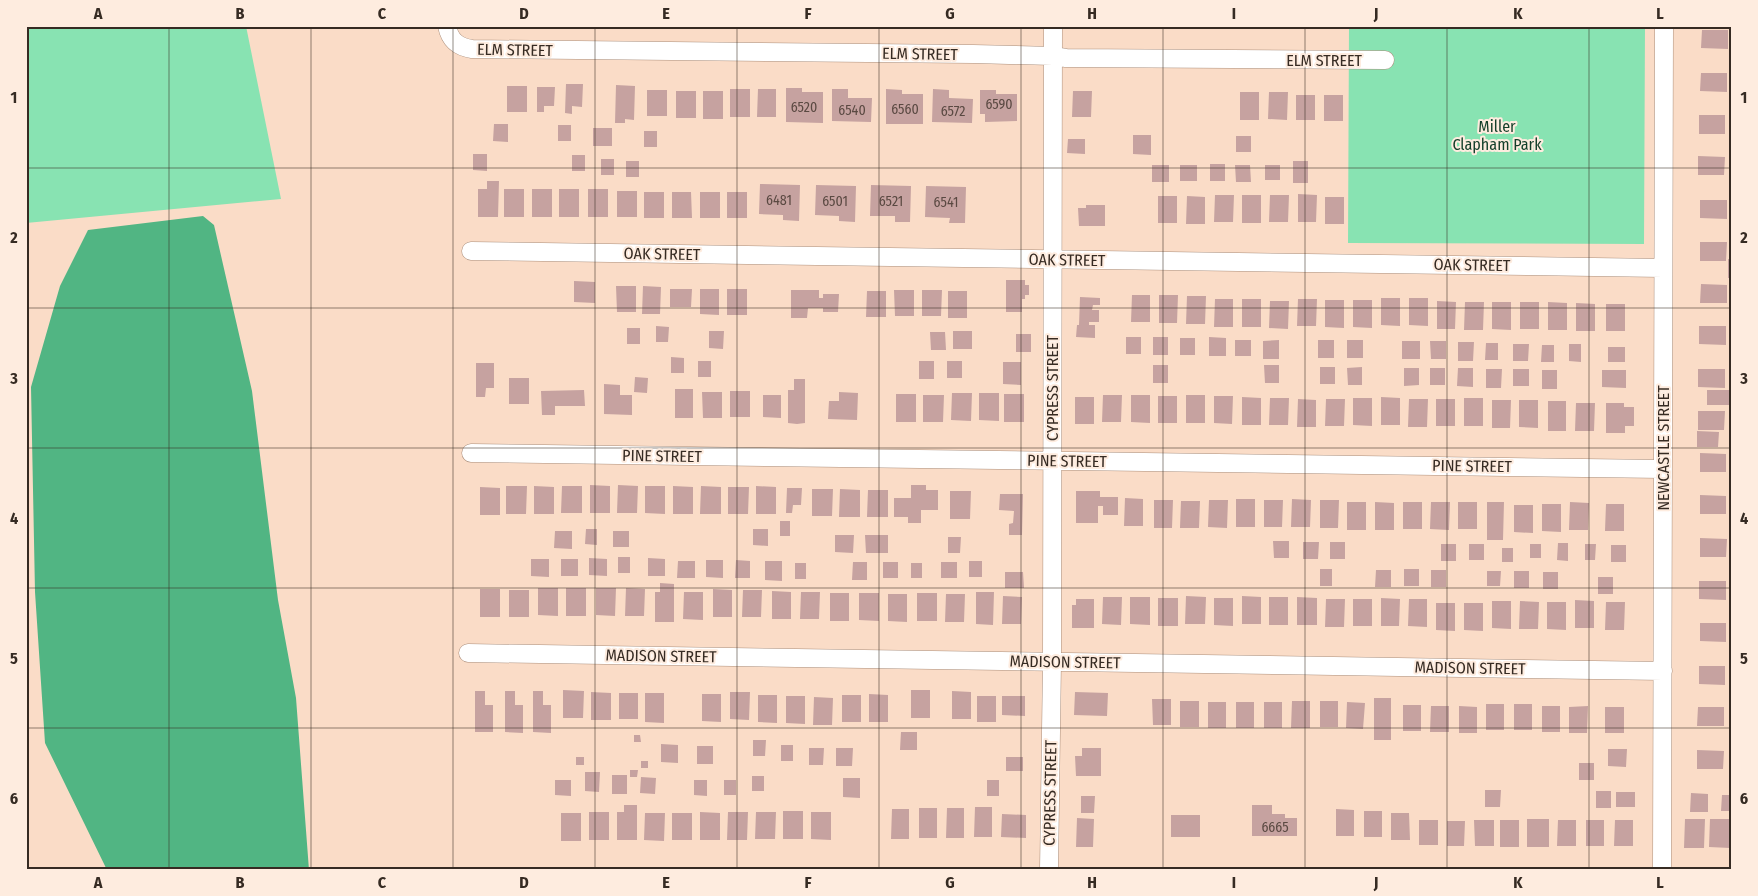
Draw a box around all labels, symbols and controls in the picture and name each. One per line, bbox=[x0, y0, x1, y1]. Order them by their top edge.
text: A bbox=[93, 4, 103, 23]
text: B bbox=[236, 4, 245, 23]
text: C bbox=[378, 4, 387, 23]
text: D bbox=[519, 4, 529, 23]
text: E bbox=[662, 4, 670, 23]
text: F bbox=[804, 4, 812, 23]
text: G bbox=[945, 4, 955, 23]
text: H bbox=[1087, 4, 1097, 23]
text: I bbox=[1232, 4, 1236, 23]
text: J bbox=[1373, 4, 1378, 23]
text: K bbox=[1513, 4, 1523, 23]
text: L bbox=[1656, 4, 1664, 23]
street label: ELM STREET bbox=[477, 40, 554, 60]
street label: ELM STREET bbox=[882, 44, 959, 64]
street label: ELM STREET bbox=[1286, 51, 1362, 70]
text: 1 bbox=[11, 88, 17, 107]
text: 1 bbox=[1741, 88, 1747, 107]
house number: 6590 bbox=[985, 96, 1013, 113]
house number: 6520 bbox=[791, 99, 817, 116]
house number: 6560 bbox=[891, 101, 919, 118]
house number: 6540 bbox=[838, 102, 866, 119]
house number: 6572 bbox=[941, 103, 965, 120]
park label: Miller Clapham Park bbox=[1452, 117, 1542, 154]
house number: 6481 bbox=[766, 192, 792, 209]
house number: 6501 bbox=[822, 193, 848, 210]
house number: 6521 bbox=[879, 193, 903, 210]
house number: 6541 bbox=[934, 194, 958, 211]
text: 2 bbox=[9, 228, 18, 247]
text: 2 bbox=[1739, 228, 1748, 247]
street label: OAK STREET bbox=[624, 244, 701, 264]
street label: OAK STREET bbox=[1029, 250, 1106, 270]
street label: OAK STREET bbox=[1434, 255, 1511, 275]
street label: CYPRESS STREET bbox=[1043, 334, 1062, 441]
text: 3 bbox=[9, 369, 18, 388]
text: 3 bbox=[1739, 369, 1748, 388]
street label: NEWCASTLE STREET bbox=[1654, 385, 1673, 511]
street label: PINE STREET bbox=[622, 446, 703, 466]
street label: PINE STREET bbox=[1027, 451, 1108, 471]
street label: PINE STREET bbox=[1432, 456, 1513, 476]
text: 4 bbox=[10, 509, 18, 528]
text: 4 bbox=[1740, 509, 1748, 528]
street label: MADISON STREET bbox=[605, 646, 717, 666]
text: 5 bbox=[10, 649, 18, 668]
text: 5 bbox=[1740, 649, 1748, 668]
street label: MADISON STREET bbox=[1009, 652, 1121, 672]
street label: MADISON STREET bbox=[1414, 658, 1526, 678]
street label: CYPRESS STREET bbox=[1040, 739, 1060, 846]
text: 6 bbox=[10, 789, 18, 808]
text: 6 bbox=[1740, 789, 1748, 808]
house number: 6665 bbox=[1261, 819, 1289, 836]
text: A bbox=[93, 873, 103, 892]
text: B bbox=[236, 873, 245, 892]
text: C bbox=[378, 873, 387, 892]
text: D bbox=[519, 873, 529, 892]
text: E bbox=[662, 873, 670, 892]
text: F bbox=[804, 873, 812, 892]
text: G bbox=[945, 873, 955, 892]
text: H bbox=[1087, 873, 1097, 892]
text: I bbox=[1232, 873, 1236, 892]
text: J bbox=[1373, 873, 1378, 892]
text: K bbox=[1513, 873, 1523, 892]
text: L bbox=[1656, 873, 1664, 892]

